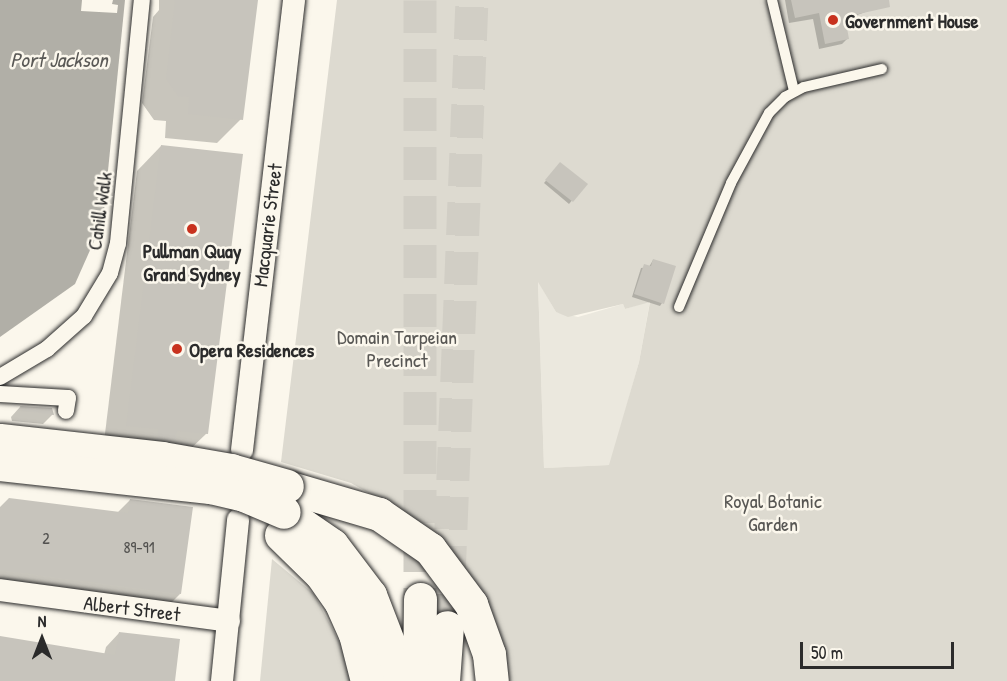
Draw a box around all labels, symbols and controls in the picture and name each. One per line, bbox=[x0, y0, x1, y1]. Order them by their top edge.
place label: Government House bbox=[845, 8, 979, 32]
marker: Government House bbox=[826, 13, 840, 27]
water label: Port Jackson bbox=[10, 47, 108, 73]
street label: Macquarie Street bbox=[248, 162, 286, 288]
street label: Cahill Walk bbox=[82, 170, 116, 252]
marker: Pullman Quay Grand Sydney bbox=[185, 222, 199, 236]
place label: Pullman Quay Grand Sydney bbox=[143, 238, 241, 285]
park label: Domain Tarpeian Precinct bbox=[337, 325, 457, 372]
place label: Opera Residences bbox=[189, 337, 314, 361]
marker: Opera Residences bbox=[170, 342, 184, 356]
park label: Royal Botanic Garden bbox=[724, 488, 822, 535]
house number: 2 bbox=[42, 528, 50, 548]
house number: 89-91 bbox=[124, 537, 154, 557]
street label: Albert Street bbox=[82, 590, 182, 626]
north arrow bbox=[12, 609, 72, 669]
text: N bbox=[38, 610, 46, 632]
scale bar bbox=[803, 630, 958, 668]
text: 50 m bbox=[811, 640, 843, 665]

